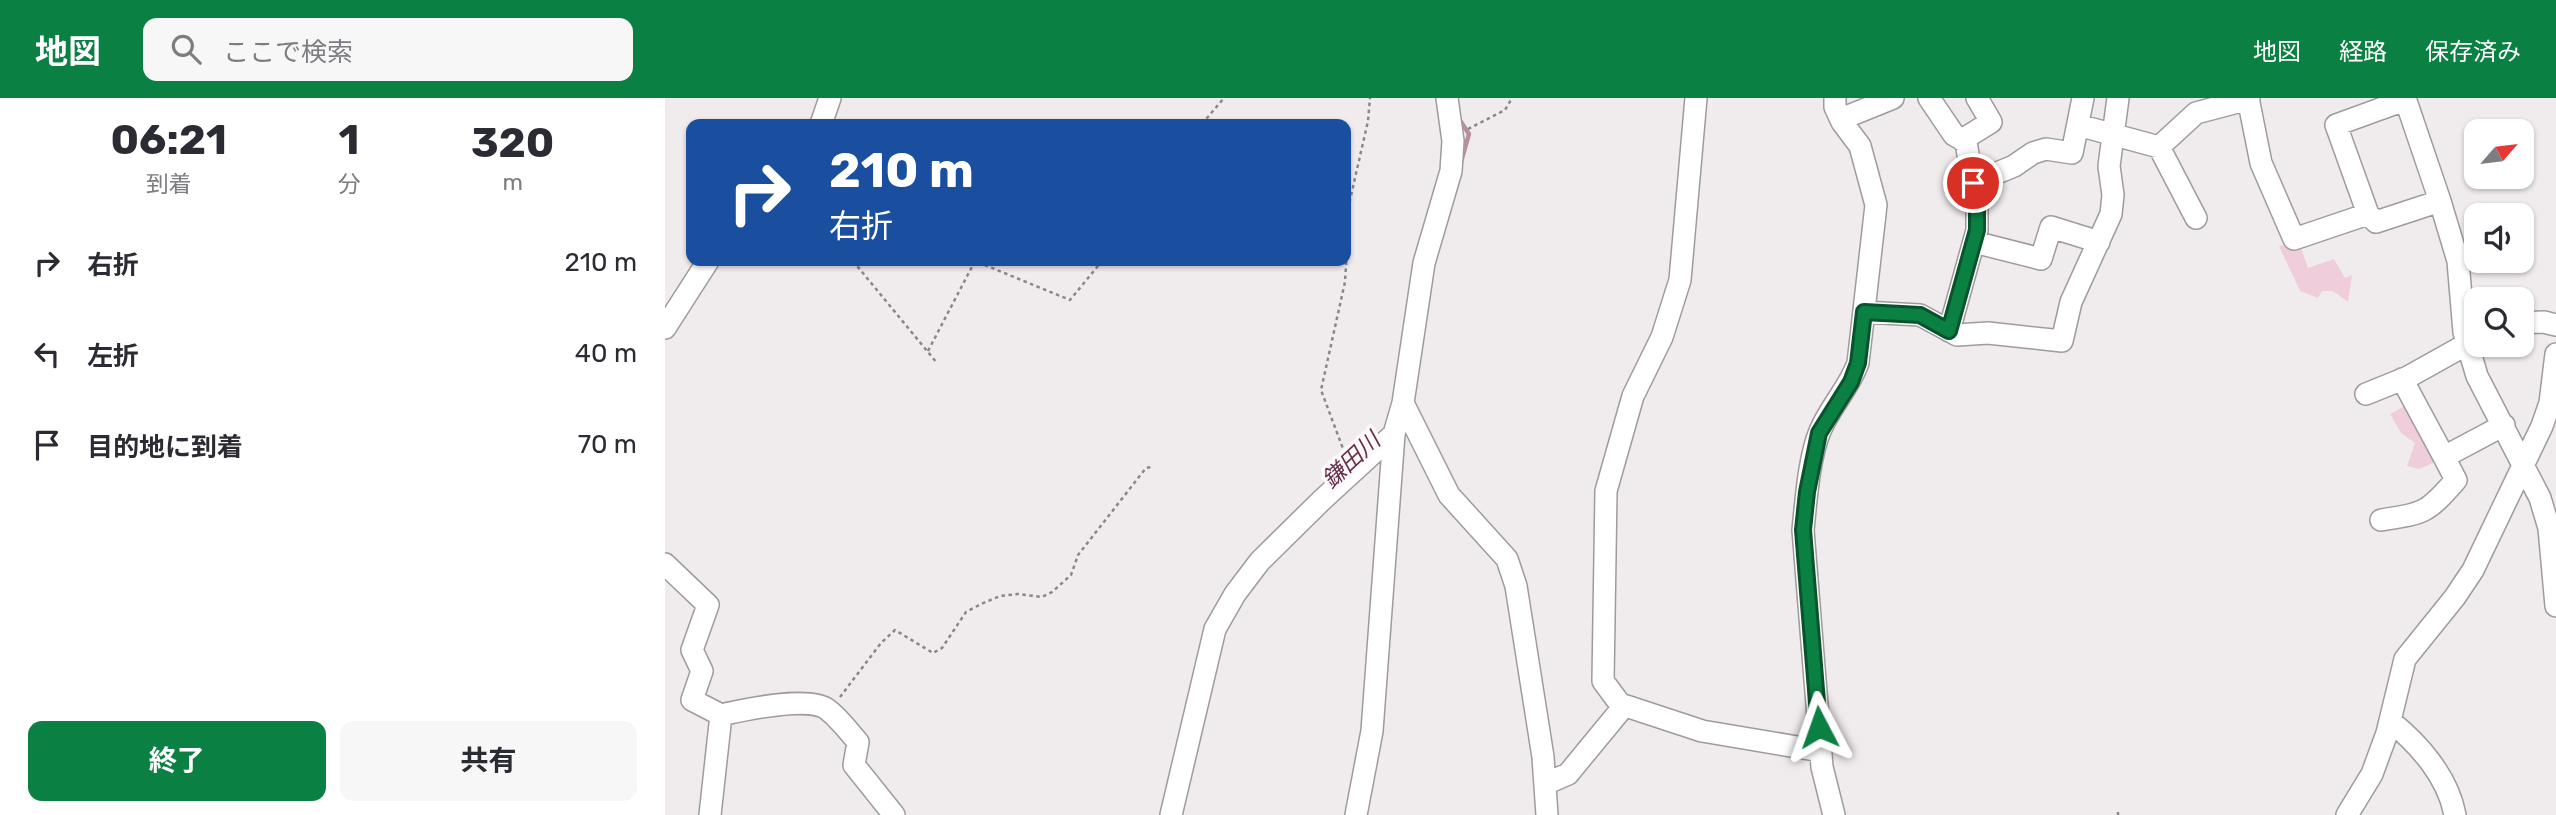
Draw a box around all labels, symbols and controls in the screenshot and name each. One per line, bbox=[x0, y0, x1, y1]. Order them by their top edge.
search box bbox=[143, 18, 633, 81]
icon: search bbox=[167, 30, 205, 68]
text: 地図 bbox=[35, 32, 101, 71]
text: ここで検索 bbox=[223, 37, 353, 68]
text: 地図 bbox=[2253, 38, 2301, 66]
text: 経路 bbox=[2339, 38, 2387, 66]
text: 保存済み bbox=[2425, 38, 2521, 66]
text: 06:21 bbox=[111, 115, 227, 165]
text: 1 bbox=[338, 115, 359, 165]
text: 320 bbox=[471, 118, 554, 168]
north arrow bbox=[2464, 119, 2534, 189]
map controls bbox=[2464, 119, 2534, 357]
text: 210 m bbox=[829, 141, 974, 199]
icon: right bbox=[714, 147, 805, 238]
pin bbox=[1943, 153, 2003, 213]
icon: arrive bbox=[1954, 164, 1992, 202]
text: m bbox=[502, 168, 523, 196]
text: 到着 bbox=[146, 170, 192, 198]
text: 分 bbox=[337, 170, 360, 198]
button: sound bbox=[2464, 203, 2534, 273]
text: 右折 bbox=[829, 207, 893, 245]
icon: right bbox=[28, 244, 66, 282]
text: 210 m bbox=[565, 247, 637, 278]
text: 右折 bbox=[87, 250, 139, 281]
button: search bbox=[2464, 287, 2534, 357]
icon: left bbox=[28, 335, 66, 373]
text: 40 m bbox=[575, 338, 637, 369]
text: 左折 bbox=[87, 341, 139, 372]
water label: 鎌田川 bbox=[1316, 424, 1388, 494]
icon: arrive bbox=[28, 426, 66, 464]
text: 70 m bbox=[578, 429, 637, 460]
text: 目的地に到着 bbox=[87, 432, 243, 463]
position arrow bbox=[1782, 690, 1856, 764]
button: 終了 bbox=[28, 721, 326, 801]
button: 共有 bbox=[340, 721, 637, 801]

